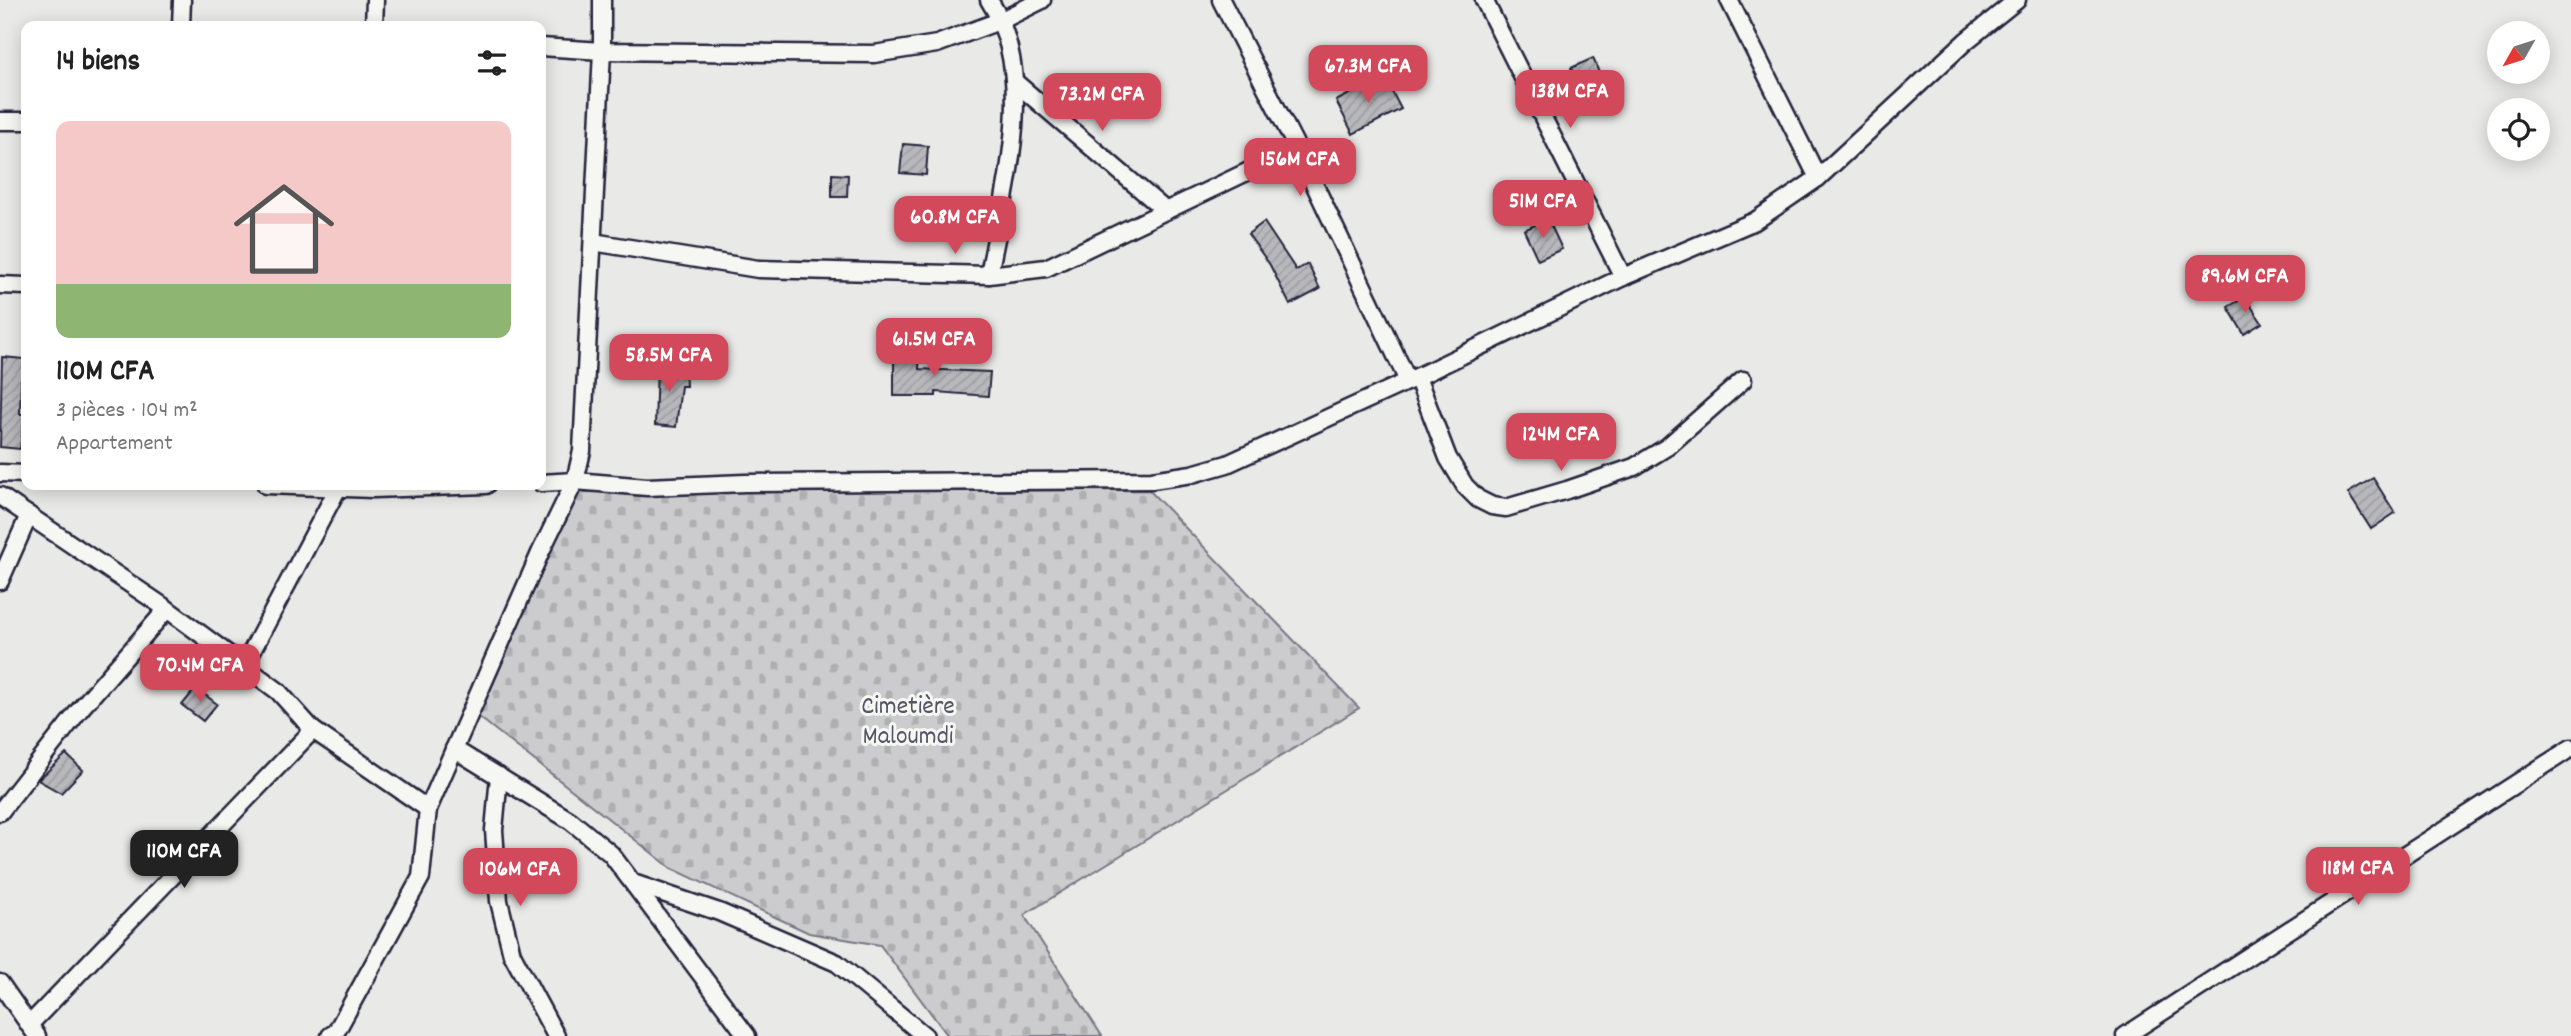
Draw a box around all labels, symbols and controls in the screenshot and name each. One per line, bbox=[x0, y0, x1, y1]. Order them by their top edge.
north arrow bbox=[2487, 21, 2550, 84]
map controls bbox=[2487, 21, 2550, 161]
text: 14 biens bbox=[56, 42, 140, 85]
icon: filters bbox=[473, 44, 511, 82]
pin: 67.3M CFA bbox=[1288, 46, 1448, 105]
text: 67.3M CFA bbox=[1324, 51, 1412, 84]
pin: 138M CFA bbox=[1498, 71, 1642, 130]
pin: 73.2M CFA bbox=[1022, 74, 1182, 133]
text: 138M CFA bbox=[1531, 76, 1609, 109]
text: 73.2M CFA bbox=[1059, 79, 1145, 112]
button: locate bbox=[2487, 98, 2550, 161]
pin: 156M CFA bbox=[1228, 138, 1372, 198]
text: 156M CFA bbox=[1260, 144, 1340, 177]
icon: home bbox=[221, 166, 347, 292]
pin: 51M CFA bbox=[1478, 180, 1608, 240]
text: 51M CFA bbox=[1509, 186, 1577, 219]
pin: 60.8M CFA bbox=[875, 196, 1035, 256]
text: 60.8M CFA bbox=[910, 202, 1000, 235]
pin: 89.6M CFA bbox=[2165, 256, 2325, 315]
text: 89.6M CFA bbox=[2201, 261, 2289, 294]
pin: 61.5M CFA bbox=[854, 318, 1014, 378]
text: 61.5M CFA bbox=[892, 324, 976, 357]
pin: 58.5M CFA bbox=[589, 334, 749, 394]
text: 58.5M CFA bbox=[625, 340, 713, 373]
text: 110M CFA bbox=[56, 352, 155, 395]
text: 3 pièces · 104 m² bbox=[56, 395, 198, 428]
pin: 124M CFA bbox=[1489, 414, 1633, 473]
text: 124M CFA bbox=[1522, 419, 1600, 452]
text: Appartement bbox=[56, 428, 173, 461]
pin: 70.4M CFA bbox=[120, 644, 280, 704]
text: 70.4M CFA bbox=[156, 650, 244, 683]
park label: Cimetière Maloumdi bbox=[861, 689, 955, 756]
pin: 110M CFA bbox=[112, 830, 256, 890]
text: 110M CFA bbox=[146, 836, 222, 869]
pin: 106M CFA bbox=[448, 848, 592, 908]
pin: 118M CFA bbox=[2286, 848, 2430, 907]
text: 118M CFA bbox=[2322, 853, 2394, 886]
text: 106M CFA bbox=[479, 854, 561, 887]

